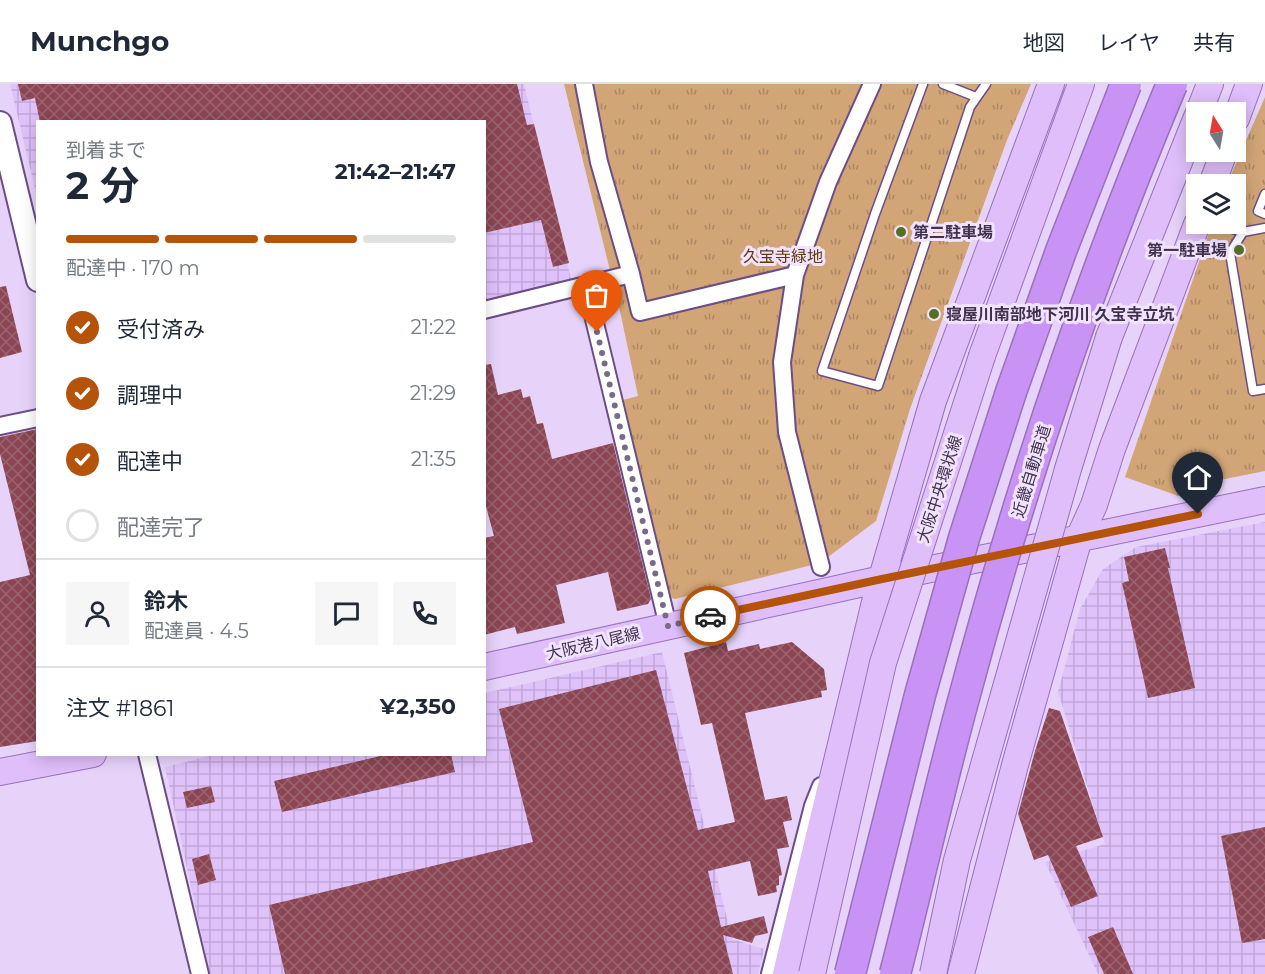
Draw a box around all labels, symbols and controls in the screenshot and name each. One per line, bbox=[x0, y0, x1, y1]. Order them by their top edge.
text: Munchgo bbox=[30, 24, 169, 58]
text: 地図 bbox=[1023, 30, 1065, 55]
text: レイヤ bbox=[1098, 30, 1160, 55]
text: 共有 bbox=[1193, 30, 1235, 55]
north arrow bbox=[1186, 102, 1246, 162]
map controls bbox=[1186, 102, 1246, 234]
text: 到着まで bbox=[66, 138, 146, 162]
text: 21:42–21:47 bbox=[335, 158, 456, 185]
text: 2 分 bbox=[66, 161, 139, 209]
button: layers bbox=[1186, 174, 1246, 234]
place label: 第二駐車場 bbox=[913, 223, 993, 242]
marker: 第二駐車場 bbox=[894, 225, 908, 239]
place label: 第一駐車場 bbox=[1147, 241, 1227, 260]
marker: 第一駐車場 bbox=[1232, 243, 1246, 257]
park label: 久宝寺緑地 bbox=[743, 247, 823, 266]
text: 配達中 · 170 m bbox=[66, 256, 200, 280]
pin bbox=[571, 270, 622, 332]
icon: bag bbox=[580, 279, 613, 312]
place label: 寝屋川南部地下河川 久宝寺立坑 bbox=[946, 305, 1175, 324]
marker: 寝屋川南部地下河川 久宝寺立坑 bbox=[927, 307, 941, 321]
icon: check bbox=[66, 311, 99, 344]
text: 21:22 bbox=[410, 315, 456, 339]
text: 受付済み bbox=[117, 316, 205, 343]
icon: check bbox=[66, 377, 99, 410]
text: 21:29 bbox=[410, 381, 456, 405]
text: 調理中 bbox=[117, 382, 183, 409]
street label: 近畿自動車道 bbox=[1008, 422, 1055, 520]
street label: 大阪中央環状線 bbox=[913, 433, 966, 545]
icon: check bbox=[66, 443, 99, 476]
text: 21:35 bbox=[411, 447, 456, 471]
text: 配達中 bbox=[117, 448, 183, 475]
pin bbox=[1172, 452, 1223, 514]
icon: home bbox=[1181, 461, 1214, 494]
text: 配達完了 bbox=[117, 514, 205, 541]
button: person bbox=[66, 582, 129, 645]
button: chat bbox=[315, 582, 378, 645]
button: phone bbox=[393, 582, 456, 645]
courier bbox=[680, 586, 740, 646]
text: 鈴木 bbox=[144, 588, 188, 615]
icon: car bbox=[694, 600, 727, 633]
text: 配達員 · 4.5 bbox=[144, 619, 249, 643]
street label: 大阪港八尾線 bbox=[544, 623, 642, 664]
text: ¥2,350 bbox=[380, 693, 456, 720]
text: 注文 #1861 bbox=[66, 695, 174, 722]

